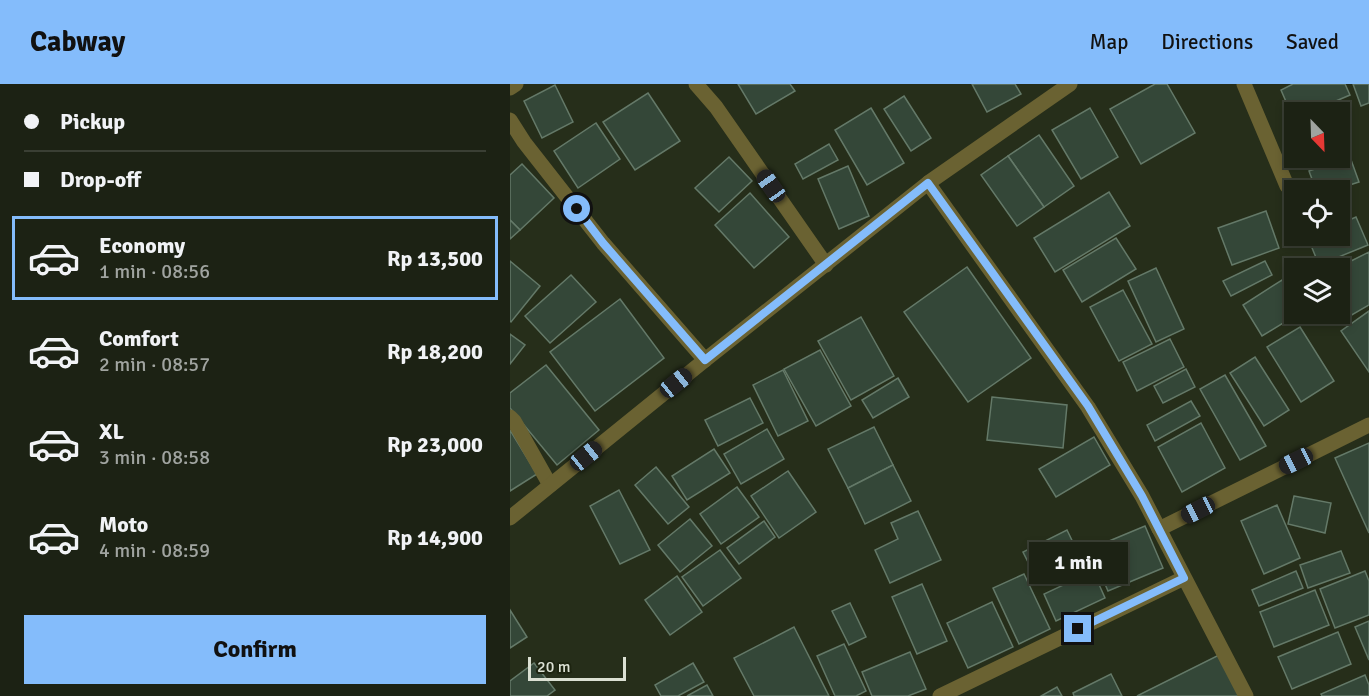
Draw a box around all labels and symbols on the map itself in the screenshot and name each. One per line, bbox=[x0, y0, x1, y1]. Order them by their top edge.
north arrow bbox=[1284, 102, 1350, 168]
car bbox=[753, 166, 789, 206]
route start bbox=[563, 195, 590, 222]
car bbox=[656, 365, 696, 401]
car bbox=[566, 438, 606, 474]
car bbox=[1276, 445, 1316, 477]
car bbox=[1178, 494, 1218, 526]
callout: 1 min bbox=[1028, 542, 1128, 584]
route end bbox=[1064, 615, 1091, 642]
scale bar bbox=[528, 654, 626, 682]

